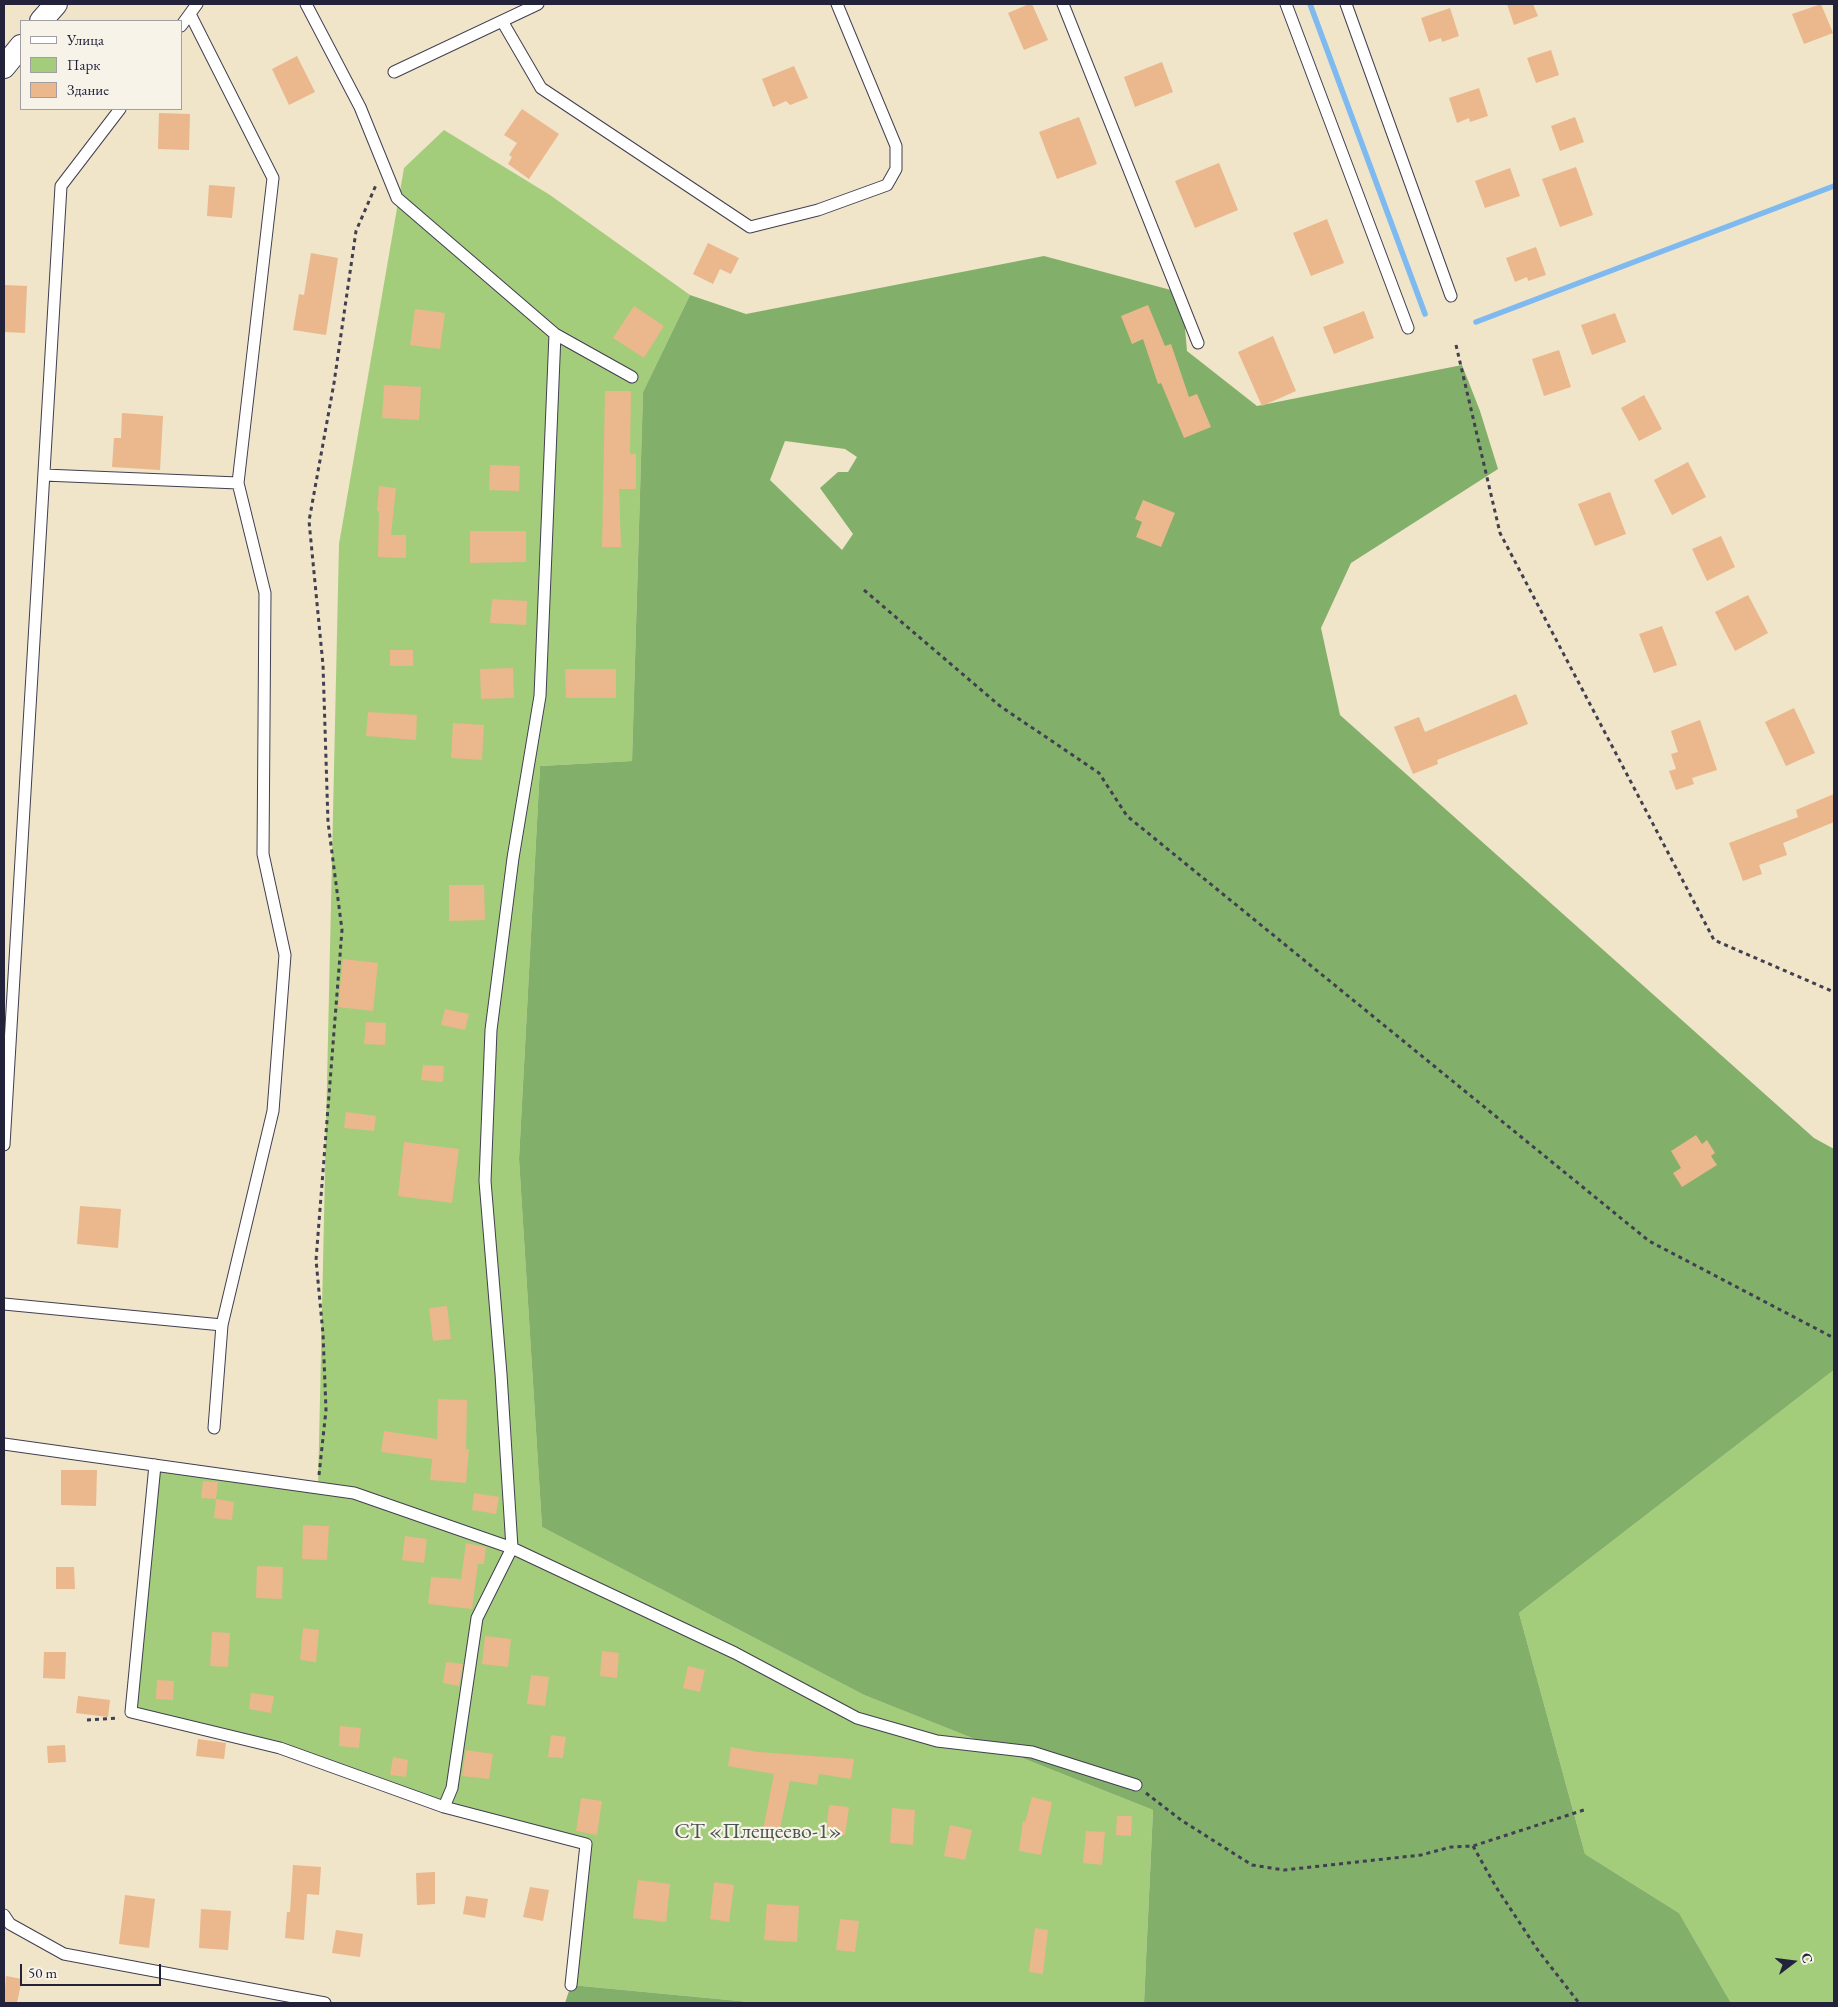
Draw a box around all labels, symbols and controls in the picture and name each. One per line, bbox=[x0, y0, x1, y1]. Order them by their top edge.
legend bbox=[20, 20, 182, 110]
text: Улица bbox=[67, 30, 104, 49]
text: Парк bbox=[67, 55, 100, 74]
text: Здание bbox=[67, 80, 109, 99]
park label: СТ «Плещеево-1» bbox=[674, 1819, 842, 1845]
north arrow bbox=[1768, 1937, 1818, 1987]
text: С bbox=[1798, 1951, 1817, 1965]
scale bar bbox=[22, 1954, 164, 1986]
text: 50 m bbox=[28, 1963, 57, 1982]

